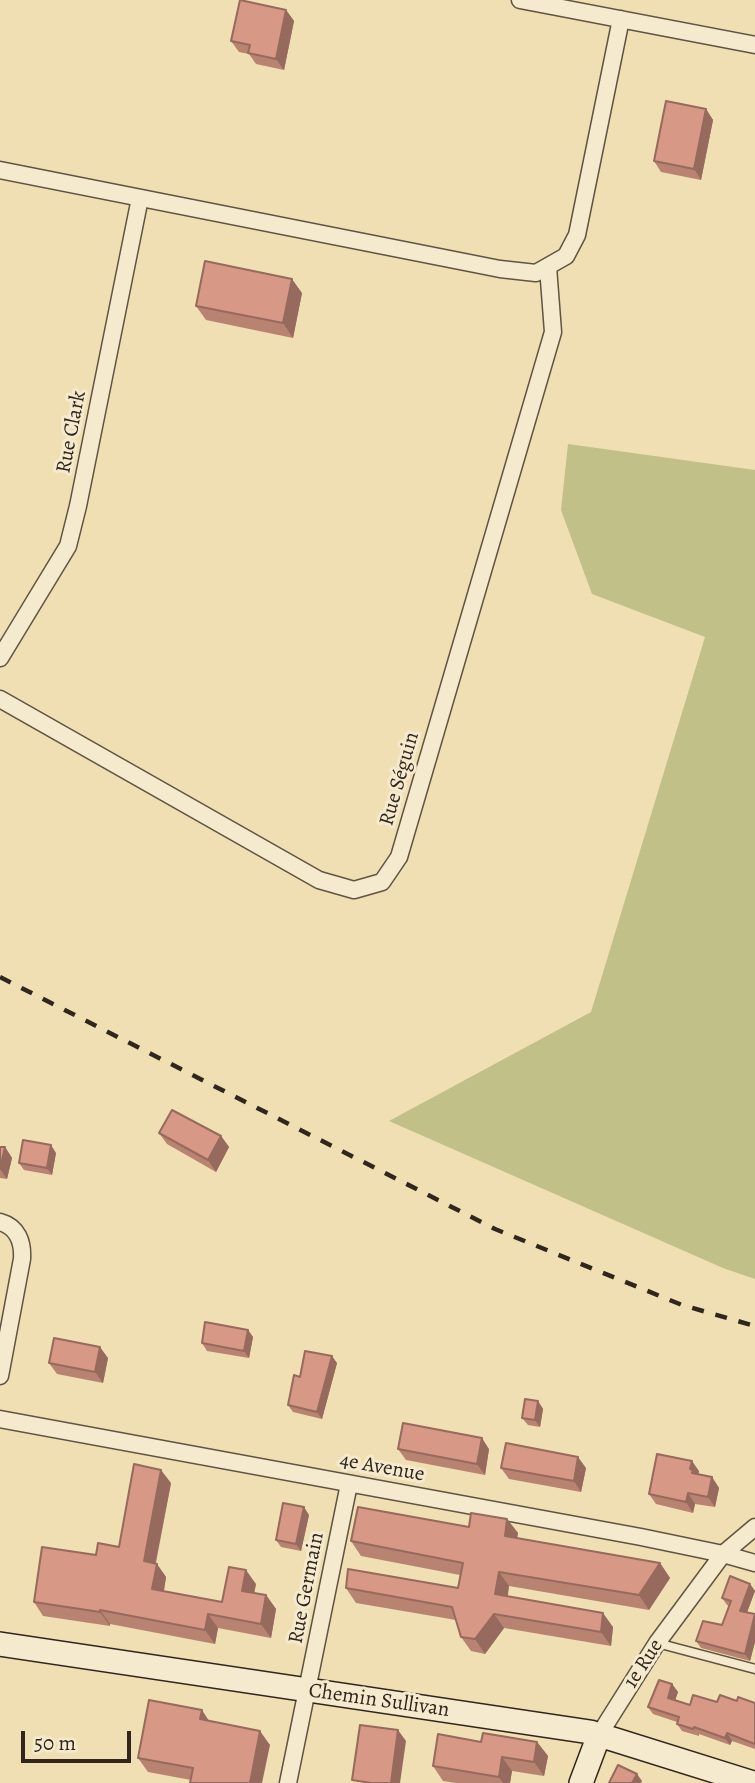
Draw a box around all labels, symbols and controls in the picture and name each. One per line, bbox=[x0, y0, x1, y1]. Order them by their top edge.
street label: Rue Clark bbox=[52, 389, 92, 475]
street label: Rue Séguin bbox=[375, 729, 425, 829]
street label: 4e Avenue bbox=[338, 1448, 426, 1488]
street label: Rue Germain bbox=[284, 1530, 330, 1646]
street label: 1e Rue bbox=[619, 1635, 669, 1693]
street label: Chemin Sullivan bbox=[307, 1679, 451, 1723]
scale bar bbox=[24, 1716, 135, 1760]
text: 50 m bbox=[34, 1729, 76, 1757]

